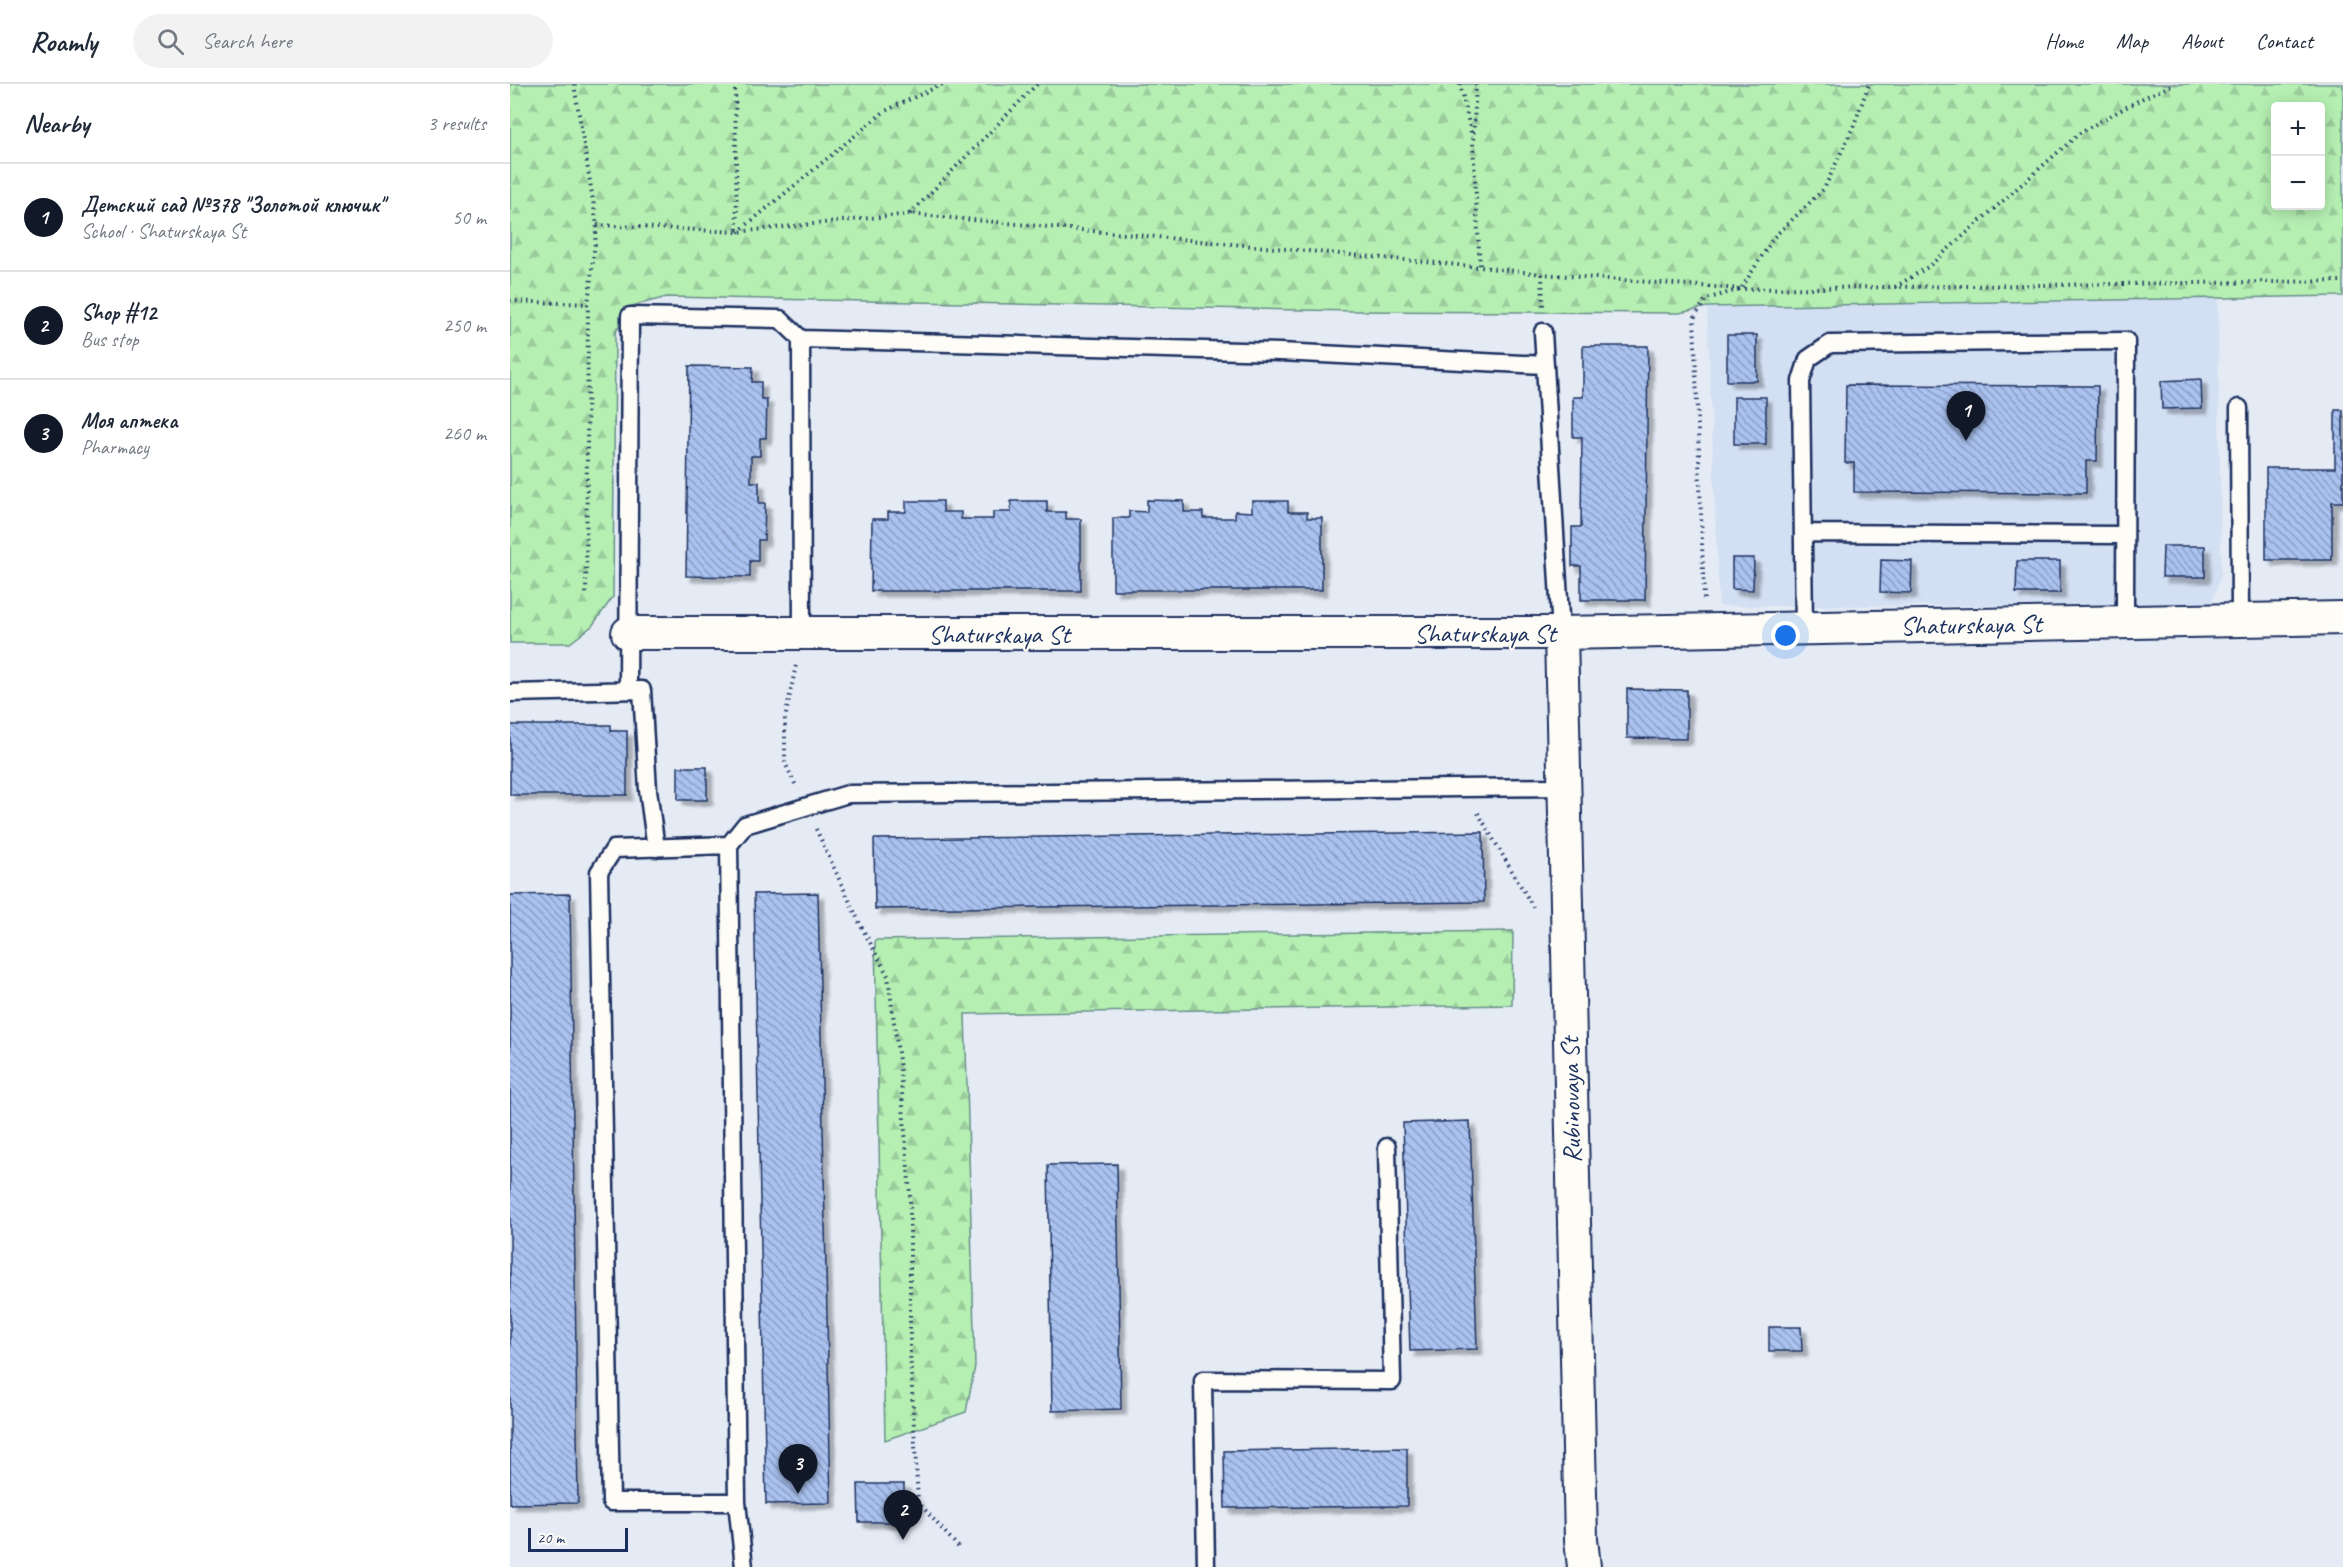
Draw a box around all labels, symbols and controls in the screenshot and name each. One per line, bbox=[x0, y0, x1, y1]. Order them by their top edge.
search box bbox=[133, 14, 553, 68]
text: Roamly bbox=[30, 24, 97, 59]
icon: search bbox=[154, 25, 187, 58]
text: Search here bbox=[202, 27, 292, 55]
text: Home bbox=[2045, 28, 2083, 54]
text: Map bbox=[2116, 28, 2148, 54]
text: About bbox=[2181, 28, 2223, 54]
text: Contact bbox=[2256, 28, 2313, 54]
map controls bbox=[2271, 102, 2325, 210]
button: + bbox=[2271, 102, 2325, 156]
text: Nearby bbox=[24, 107, 89, 140]
text: 3 results bbox=[427, 111, 486, 136]
button: − bbox=[2271, 156, 2325, 210]
text: Детский сад №378 "Золотой ключик" bbox=[81, 191, 384, 219]
text: 1 bbox=[39, 205, 48, 230]
text: 50 m bbox=[452, 205, 486, 230]
text: School · Shaturskaya St bbox=[81, 219, 246, 244]
text: Shop #12 bbox=[81, 299, 156, 327]
text: 2 bbox=[39, 313, 48, 338]
text: 250 m bbox=[443, 313, 486, 338]
text: Bus stop bbox=[81, 327, 139, 352]
pin: 1 bbox=[1946, 392, 1986, 441]
text: Моя аптека bbox=[81, 407, 178, 435]
text: 3 bbox=[39, 421, 48, 446]
text: 260 m bbox=[443, 421, 486, 446]
text: Pharmacy bbox=[81, 435, 149, 460]
street label: Shaturskaya St bbox=[1900, 607, 2044, 643]
street label: Shaturskaya St bbox=[1414, 617, 1558, 650]
street label: Shaturskaya St bbox=[928, 618, 1072, 651]
your location bbox=[1771, 621, 1800, 650]
street label: Rubinovaya St bbox=[1553, 1034, 1589, 1163]
pin: 3 bbox=[778, 1444, 818, 1494]
pin: 2 bbox=[884, 1490, 922, 1540]
scale bar bbox=[528, 1525, 628, 1552]
text: 20 m bbox=[537, 1528, 564, 1548]

